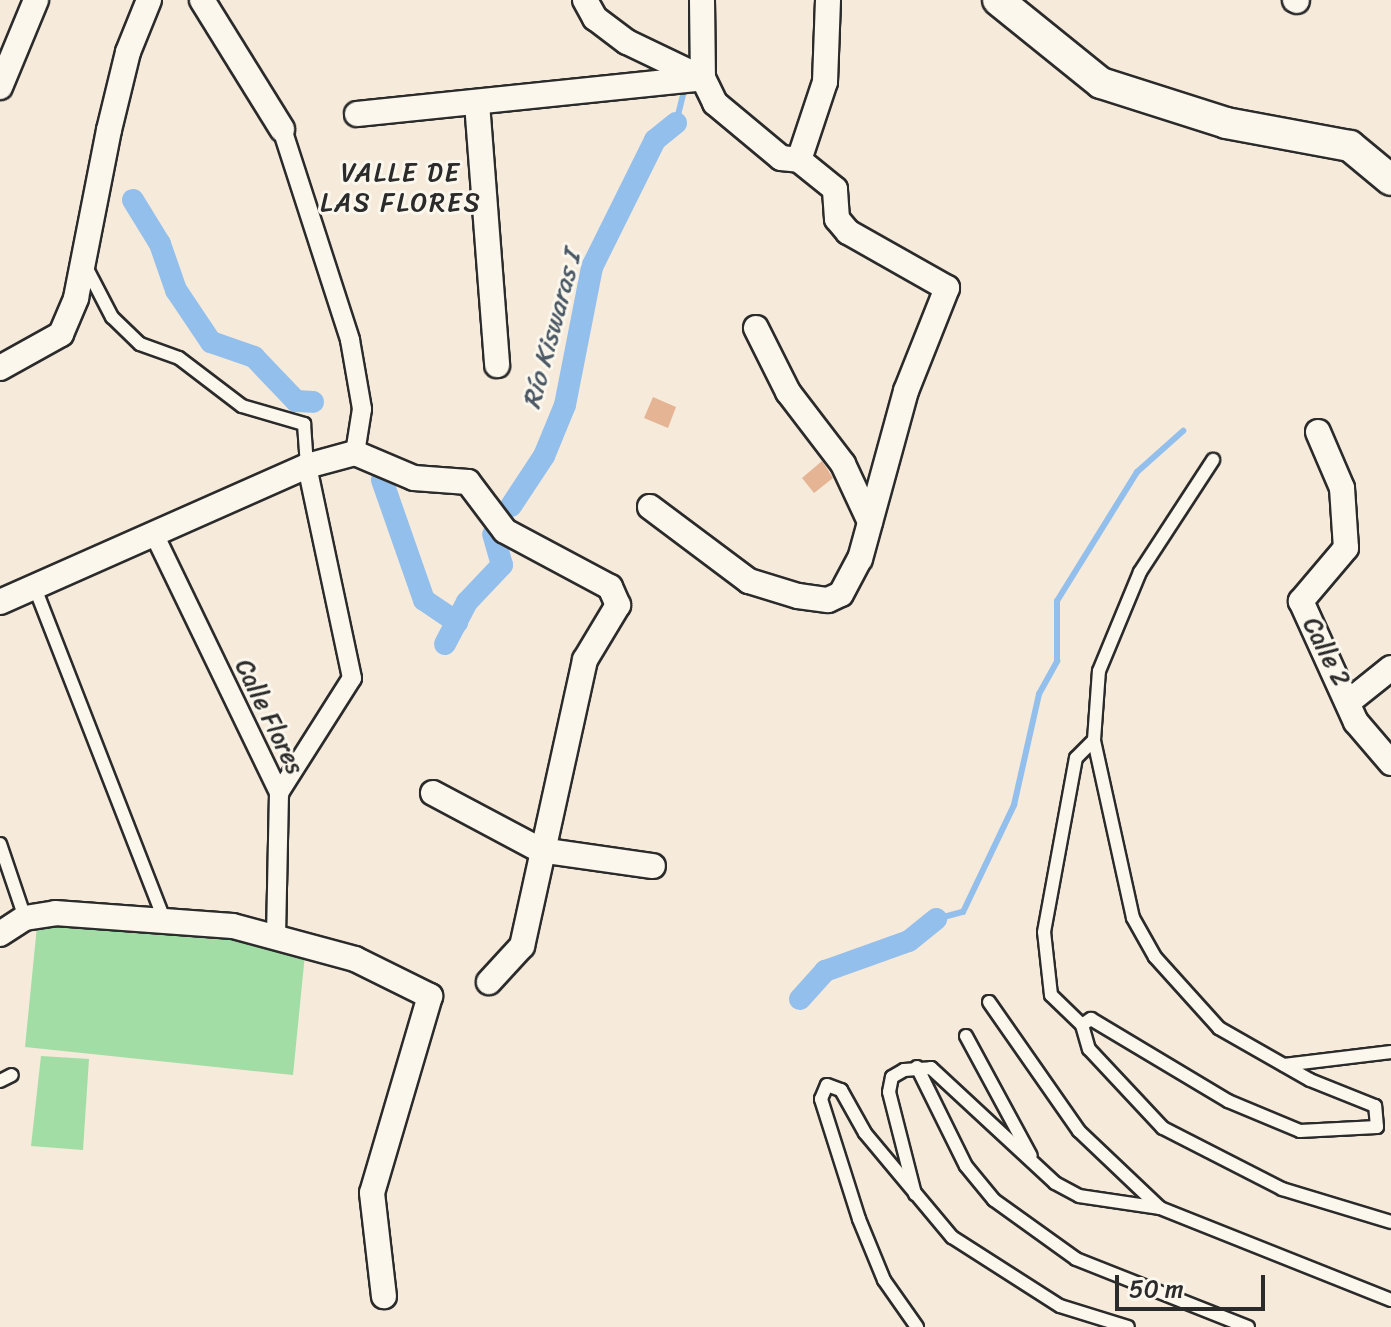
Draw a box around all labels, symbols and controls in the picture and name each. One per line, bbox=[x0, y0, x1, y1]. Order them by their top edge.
district label: VALLE DE LAS FLORES bbox=[320, 157, 482, 218]
water label: Río Kiswaras I bbox=[516, 248, 588, 412]
street label: Calle 2 bbox=[1297, 613, 1355, 691]
street label: Calle Flores bbox=[229, 655, 309, 779]
scale bar bbox=[1119, 1259, 1269, 1309]
text: 50 m bbox=[1129, 1268, 1184, 1310]

